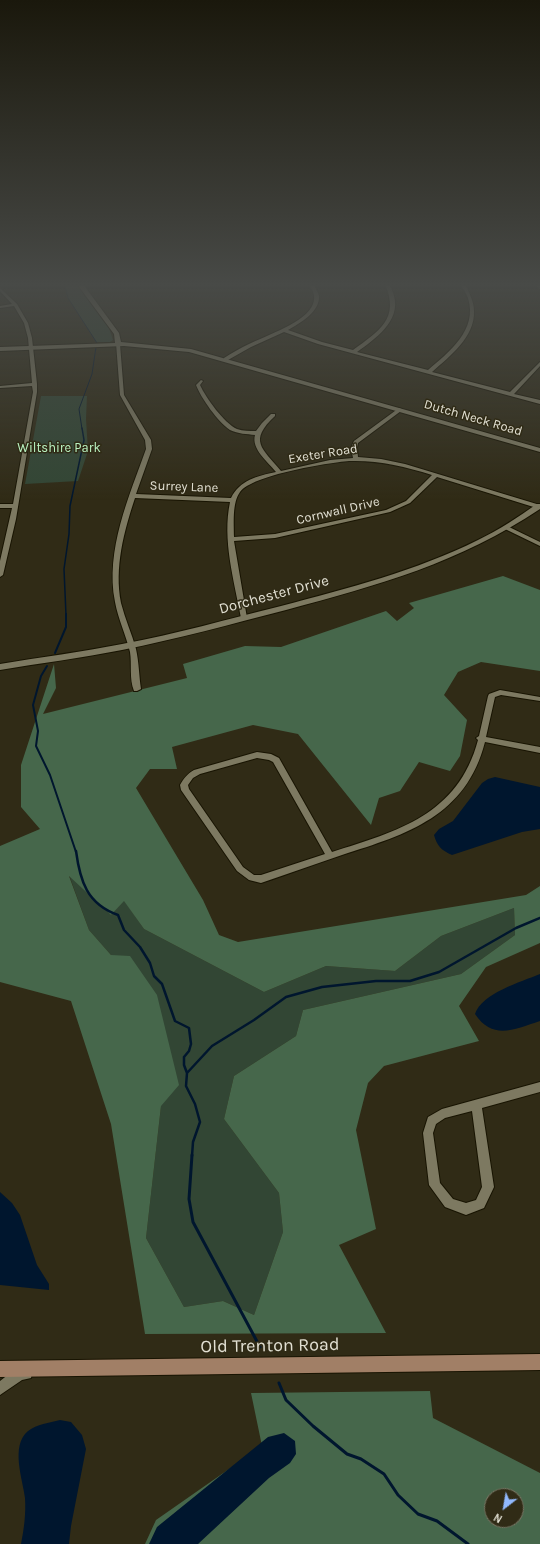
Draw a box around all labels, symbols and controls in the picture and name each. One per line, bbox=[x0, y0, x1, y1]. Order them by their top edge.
street label: Dutch Neck Road bbox=[422, 397, 524, 439]
park label: Wiltshire Park bbox=[17, 440, 101, 456]
street label: Exeter Road bbox=[287, 441, 359, 467]
street label: Surrey Lane bbox=[149, 478, 219, 496]
street label: Cornwall Drive bbox=[295, 494, 381, 528]
street label: Dorchester Drive bbox=[217, 572, 331, 618]
street label: Old Trenton Road bbox=[200, 1334, 340, 1358]
north arrow bbox=[484, 1488, 524, 1528]
text: N bbox=[491, 1510, 505, 1525]

